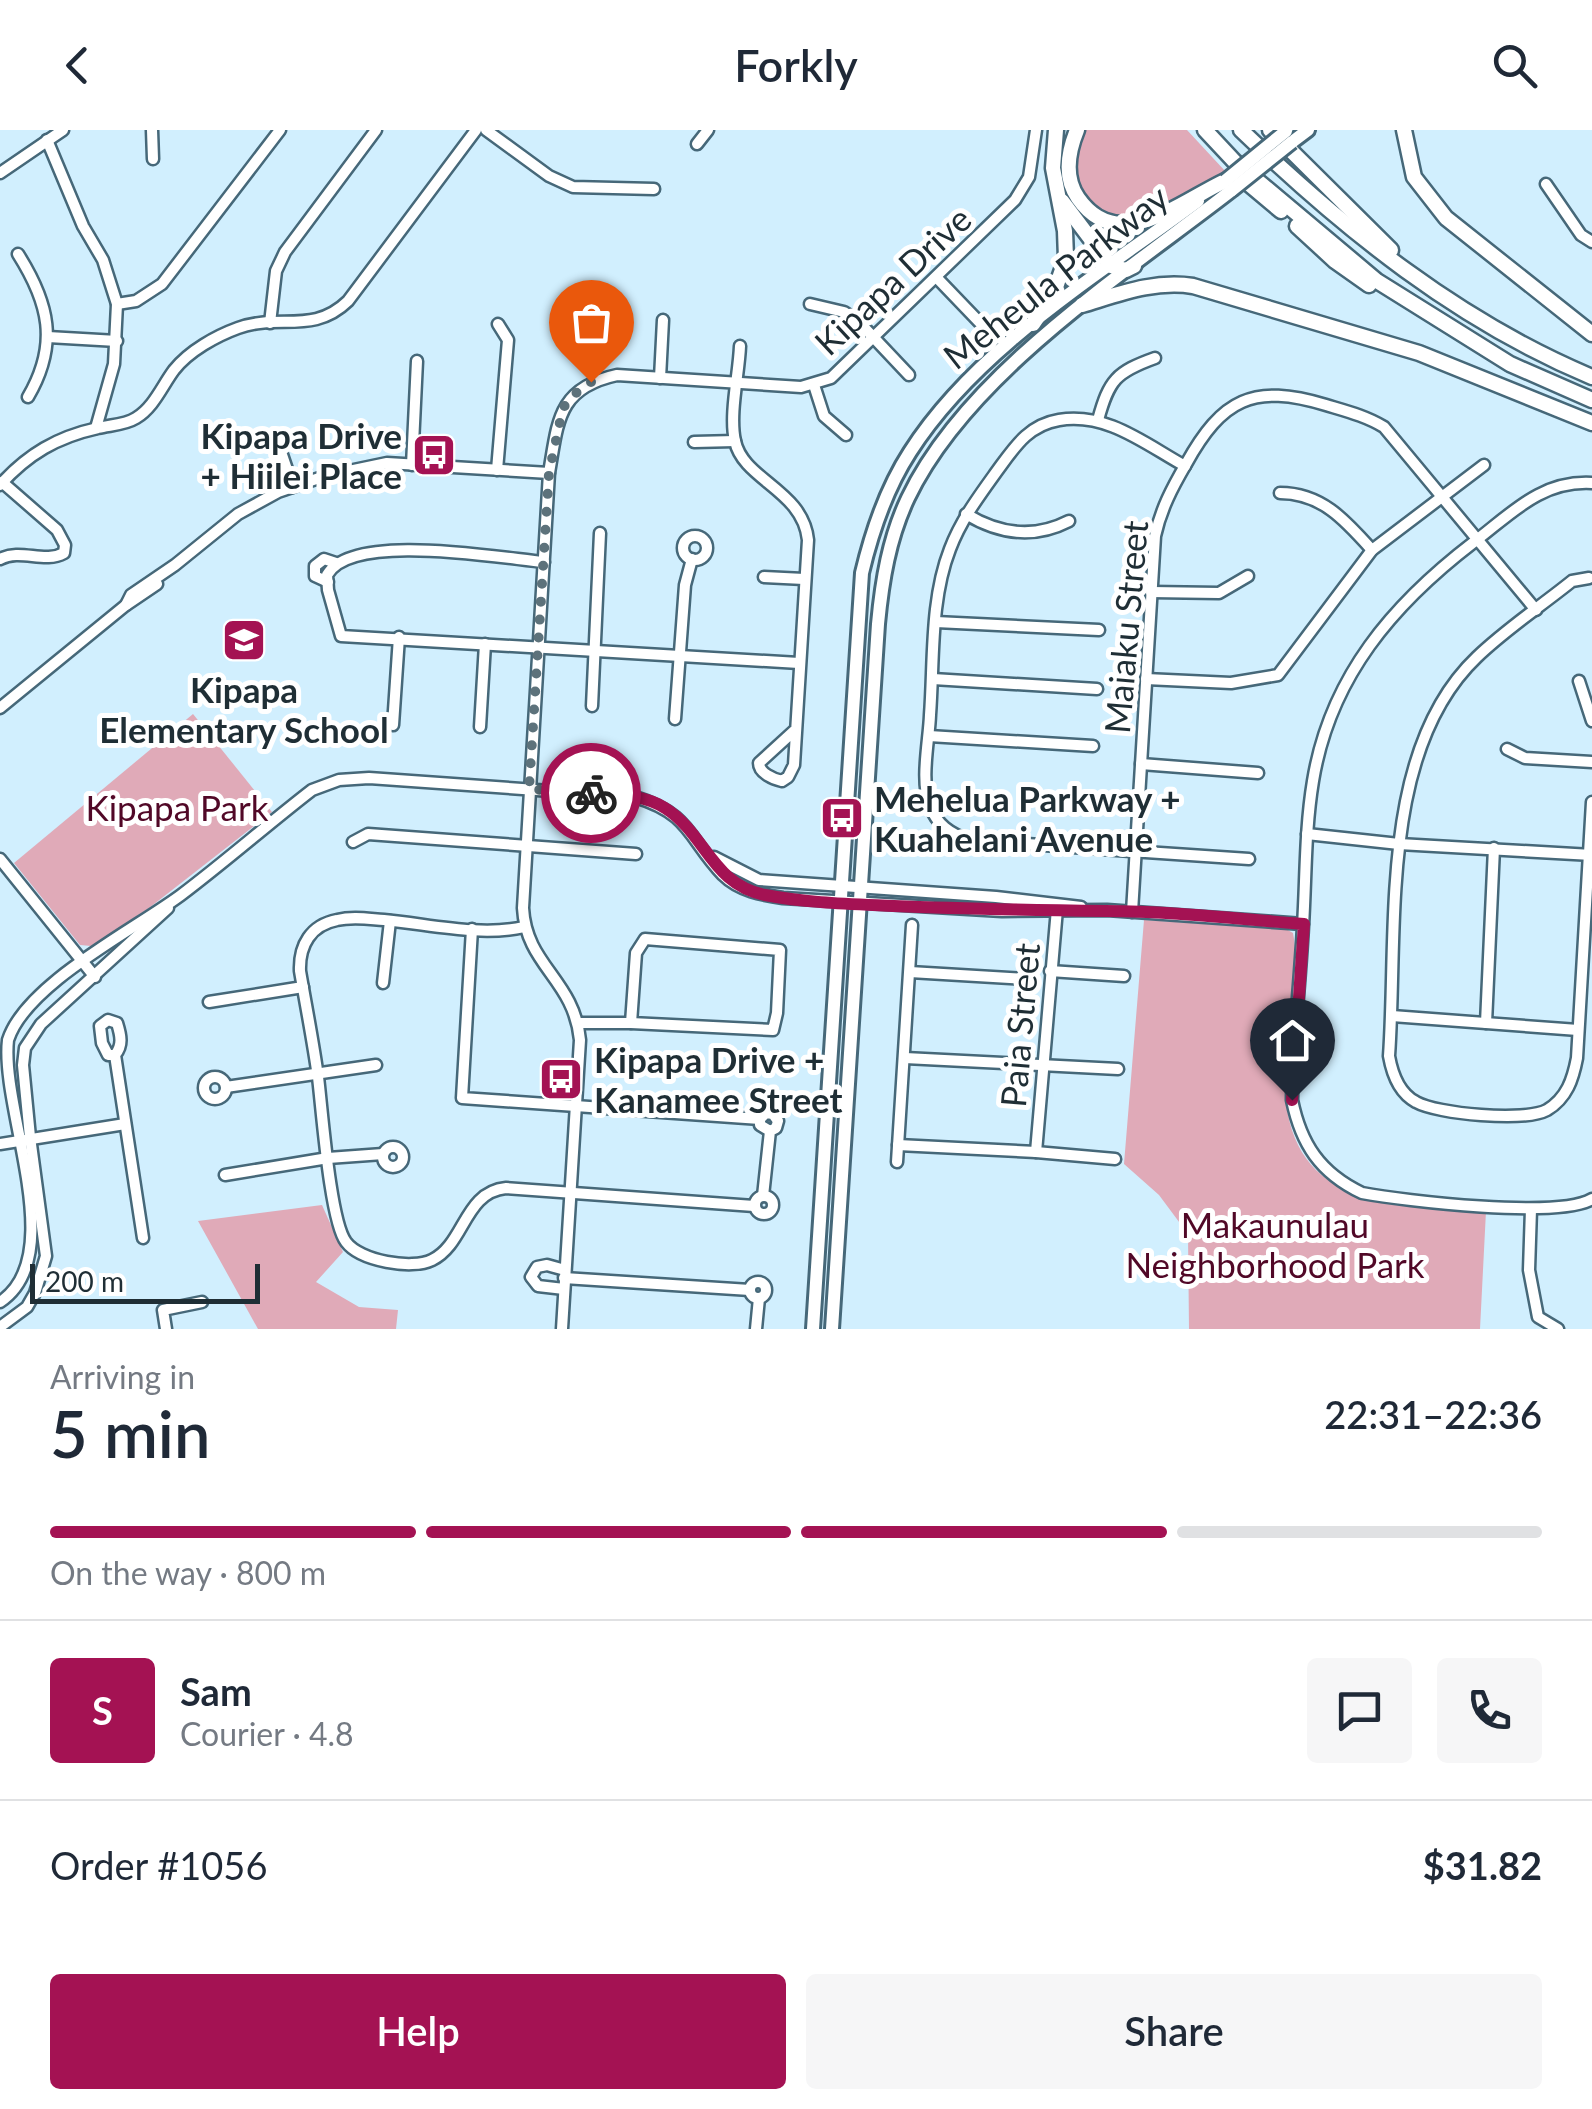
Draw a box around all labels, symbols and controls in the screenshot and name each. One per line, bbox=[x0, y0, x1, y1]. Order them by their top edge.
icon: back bbox=[50, 38, 105, 93]
text: Forkly bbox=[734, 38, 858, 92]
icon: search bbox=[1487, 38, 1542, 93]
street label: Meheula Parkway bbox=[934, 175, 1176, 377]
street label: Kipapa Drive bbox=[805, 197, 979, 363]
pin bbox=[549, 280, 634, 383]
icon: bag bbox=[564, 295, 619, 350]
place label: Kipapa Drive + Hiilei Place bbox=[200, 414, 402, 496]
bus stop icon: Kipapa Drive + Hiilei Place bbox=[411, 432, 457, 478]
street label: Maiaku Street bbox=[1095, 518, 1155, 735]
school or university icon: Kipapa Elementary School bbox=[221, 617, 267, 663]
place label: Kipapa Elementary School bbox=[99, 668, 389, 750]
courier bbox=[541, 743, 641, 843]
icon: bike bbox=[564, 766, 619, 821]
place label: Mehelua Parkway + Kuahelani Avenue bbox=[874, 777, 1181, 859]
park label: Kipapa Park bbox=[86, 786, 269, 828]
bus stop icon: Mehelua Parkway + Kuahelani Avenue bbox=[819, 795, 865, 841]
street label: Paia Street bbox=[991, 941, 1047, 1109]
pin bbox=[1250, 998, 1335, 1101]
icon: home bbox=[1265, 1013, 1320, 1068]
place label: Kipapa Drive + Kanamee Street bbox=[594, 1038, 843, 1120]
bus stop icon: Kipapa Drive + Kanamee Street bbox=[538, 1056, 584, 1102]
park label: Makaunulau Neighborhood Park bbox=[1125, 1203, 1425, 1285]
scale bar bbox=[30, 1259, 260, 1304]
text: 200 m bbox=[45, 1264, 124, 1298]
text: Arriving in bbox=[50, 1357, 195, 1396]
text: 22:31–22:36 bbox=[1324, 1391, 1542, 1437]
text: 5 min bbox=[50, 1394, 210, 1472]
text: On the way · 800 m bbox=[50, 1553, 326, 1592]
button: chat bbox=[1307, 1658, 1412, 1763]
button: phone bbox=[1437, 1658, 1542, 1763]
text: Sam bbox=[180, 1668, 252, 1714]
text: S bbox=[92, 1687, 113, 1733]
text: Courier · 4.8 bbox=[180, 1714, 354, 1753]
text: Order #1056 bbox=[50, 1842, 267, 1888]
text: $31.82 bbox=[1423, 1842, 1542, 1888]
button: Help bbox=[50, 1974, 786, 2089]
button: Share bbox=[806, 1974, 1542, 2089]

